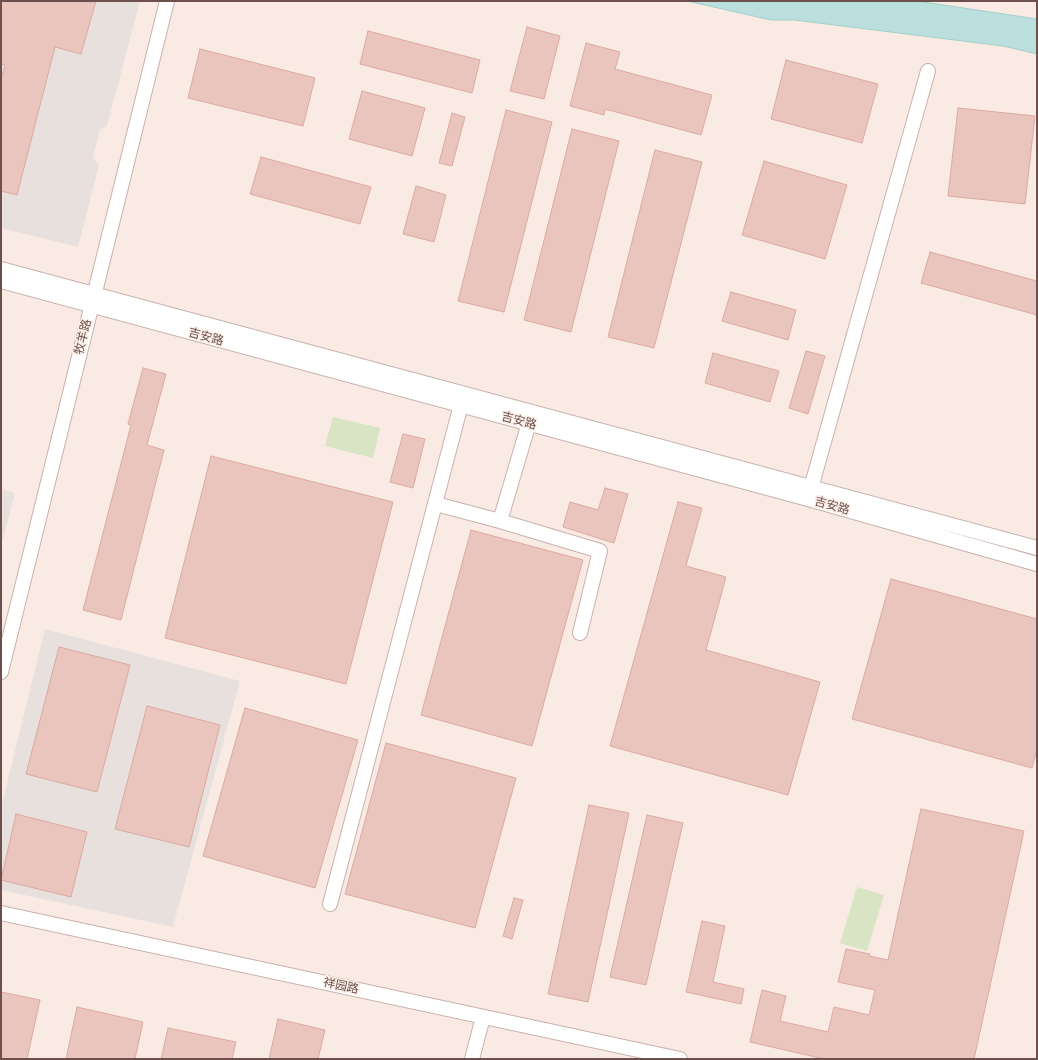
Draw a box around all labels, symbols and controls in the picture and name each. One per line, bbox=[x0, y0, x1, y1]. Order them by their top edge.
street label: 牧羊路 bbox=[72, 318, 94, 356]
street label: 吉安路 bbox=[187, 325, 225, 349]
street label: 吉安路 bbox=[500, 409, 538, 433]
street label: 吉安路 bbox=[813, 494, 851, 518]
street label: 祥园路 bbox=[322, 975, 360, 997]

